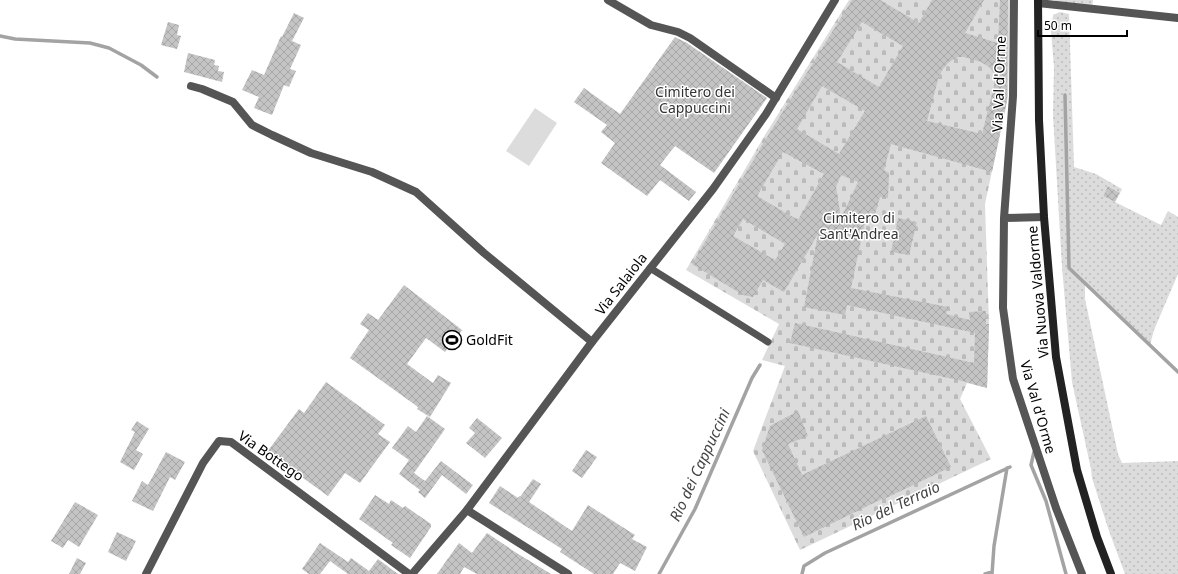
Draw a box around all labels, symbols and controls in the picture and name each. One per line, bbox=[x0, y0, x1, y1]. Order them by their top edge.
scale bar bbox=[1038, 12, 1127, 38]
text: 50 m bbox=[1044, 17, 1072, 34]
street label: Via Val d'Orme bbox=[987, 35, 1010, 132]
park label: Cimitero dei Cappuccini bbox=[655, 82, 735, 117]
park label: Cimitero di Sant'Andrea bbox=[819, 208, 899, 243]
street label: Via Nuova Valdorme bbox=[1022, 225, 1053, 359]
street label: Via Salaiola bbox=[590, 249, 651, 319]
sports icon: GoldFit bbox=[441, 329, 463, 351]
place label: GoldFit bbox=[466, 330, 513, 349]
street label: Via Val d'Orme bbox=[1016, 358, 1061, 456]
water label: Rio dei Cappuccini bbox=[664, 404, 734, 524]
street label: Via Bottego bbox=[235, 426, 308, 485]
water label: Rio del Terraio bbox=[848, 476, 943, 534]

